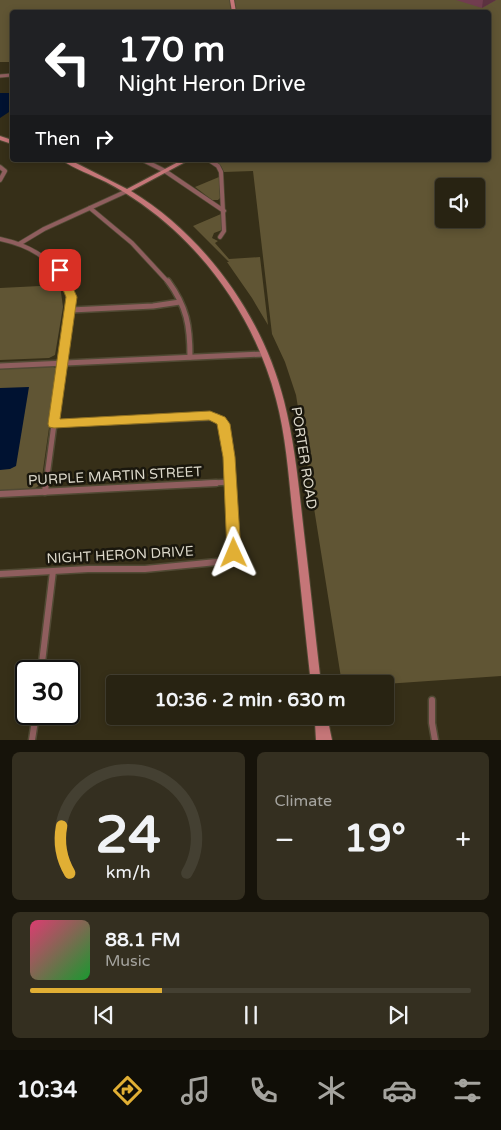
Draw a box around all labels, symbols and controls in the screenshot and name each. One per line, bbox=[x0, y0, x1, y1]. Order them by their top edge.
text: 170 m bbox=[118, 29, 225, 71]
icon: left bbox=[35, 30, 100, 95]
text: Night Heron Drive bbox=[118, 71, 306, 97]
icon: right bbox=[90, 125, 118, 153]
text: Then bbox=[35, 128, 80, 150]
map controls bbox=[435, 178, 485, 228]
button: sound bbox=[435, 178, 485, 228]
pin bbox=[39, 249, 81, 291]
icon: arrive bbox=[46, 256, 74, 284]
street label: PORTER ROAD bbox=[287, 405, 321, 511]
street label: PURPLE MARTIN STREET bbox=[27, 463, 203, 489]
position arrow bbox=[207, 526, 259, 578]
street label: NIGHT HERON DRIVE bbox=[46, 543, 194, 567]
speed limit sign: 30 bbox=[15, 660, 80, 725]
text: 10:36 · 2 min · 630 m bbox=[154, 689, 346, 711]
text: Climate bbox=[275, 791, 332, 811]
text: 24 bbox=[96, 804, 161, 867]
text: 19° bbox=[344, 816, 406, 862]
text: − bbox=[275, 823, 294, 857]
text: + bbox=[455, 823, 471, 857]
text: km/h bbox=[106, 862, 151, 883]
text: 88.1 FM bbox=[105, 929, 181, 951]
text: Music bbox=[105, 951, 150, 971]
icon: previous bbox=[90, 1001, 118, 1029]
icon: pause bbox=[237, 1001, 265, 1029]
icon: next bbox=[384, 1001, 412, 1029]
icon: directions bbox=[110, 1073, 145, 1108]
icon: music bbox=[178, 1073, 213, 1108]
icon: phone bbox=[246, 1073, 281, 1108]
icon: climate bbox=[314, 1073, 349, 1108]
icon: car bbox=[382, 1073, 417, 1108]
icon: filters bbox=[450, 1073, 485, 1108]
text: 10:34 bbox=[16, 1077, 77, 1103]

